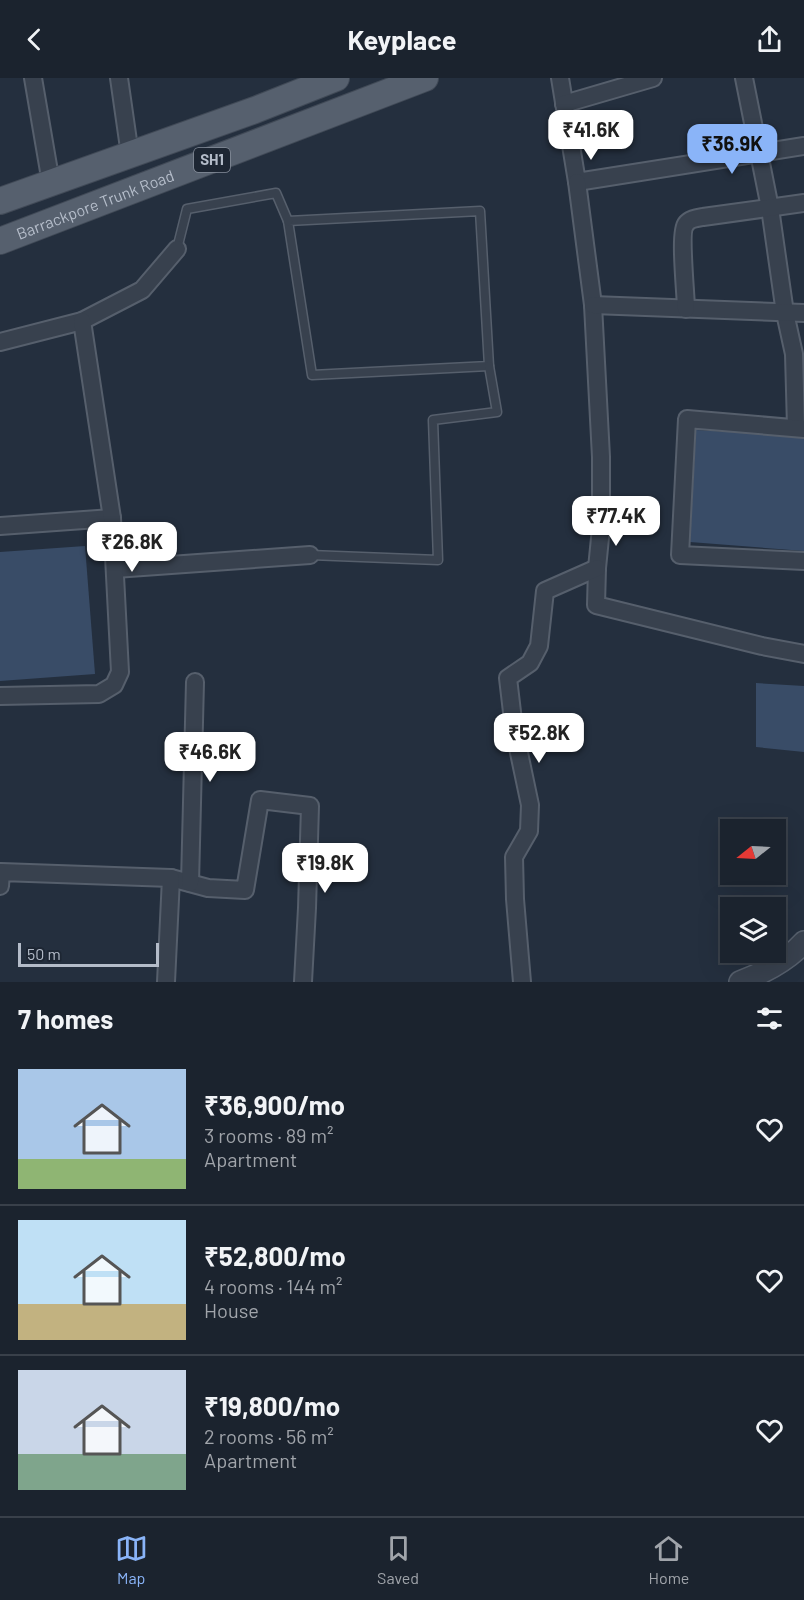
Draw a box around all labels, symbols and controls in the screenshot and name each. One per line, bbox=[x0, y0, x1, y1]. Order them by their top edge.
icon: back bbox=[18, 23, 51, 56]
text: Keyplace bbox=[348, 23, 456, 55]
icon: share bbox=[753, 23, 786, 56]
pin: ₹41.6K bbox=[542, 110, 640, 161]
text: ₹41.6K bbox=[562, 117, 620, 141]
pin: ₹36.9K bbox=[683, 124, 781, 175]
text: ₹36.9K bbox=[701, 131, 763, 155]
road number: SH1 bbox=[194, 148, 230, 172]
street label: Barrackpore Trunk Road bbox=[14, 165, 177, 243]
pin: ₹77.4K bbox=[567, 496, 665, 547]
text: ₹77.4K bbox=[586, 503, 646, 527]
pin: ₹26.8K bbox=[83, 522, 181, 573]
text: ₹26.8K bbox=[101, 529, 163, 553]
pin: ₹52.8K bbox=[490, 713, 588, 764]
text: ₹52.8K bbox=[508, 720, 570, 744]
pin: ₹46.6K bbox=[161, 732, 259, 783]
text: ₹46.6K bbox=[179, 739, 241, 763]
north arrow bbox=[720, 819, 786, 885]
map controls bbox=[720, 819, 786, 963]
pin: ₹19.8K bbox=[276, 843, 374, 894]
text: ₹19.8K bbox=[296, 850, 354, 874]
button: layers bbox=[720, 897, 786, 963]
scale bar bbox=[18, 940, 159, 968]
text: 50 m bbox=[27, 944, 61, 963]
icon: filters bbox=[753, 1002, 786, 1035]
text: 7 homes bbox=[18, 1003, 113, 1034]
text: ₹36,900/mo bbox=[204, 1089, 345, 1120]
icon: home bbox=[66, 1093, 138, 1165]
icon: heart bbox=[753, 1113, 786, 1146]
text: 3 rooms · 89 m² bbox=[204, 1123, 334, 1147]
text: Apartment bbox=[204, 1147, 297, 1171]
text: ₹52,800/mo bbox=[204, 1240, 346, 1271]
icon: home bbox=[66, 1244, 138, 1316]
icon: heart bbox=[753, 1264, 786, 1297]
text: 4 rooms · 144 m² bbox=[204, 1274, 342, 1298]
text: House bbox=[204, 1298, 259, 1322]
text: ₹19,800/mo bbox=[204, 1390, 340, 1421]
icon: home bbox=[66, 1394, 138, 1466]
icon: heart bbox=[753, 1414, 786, 1447]
text: 2 rooms · 56 m² bbox=[204, 1424, 334, 1448]
text: Apartment bbox=[204, 1448, 297, 1472]
tab: Map bbox=[115, 1532, 148, 1587]
tab: Saved bbox=[377, 1532, 419, 1587]
tab: Home bbox=[648, 1532, 689, 1587]

